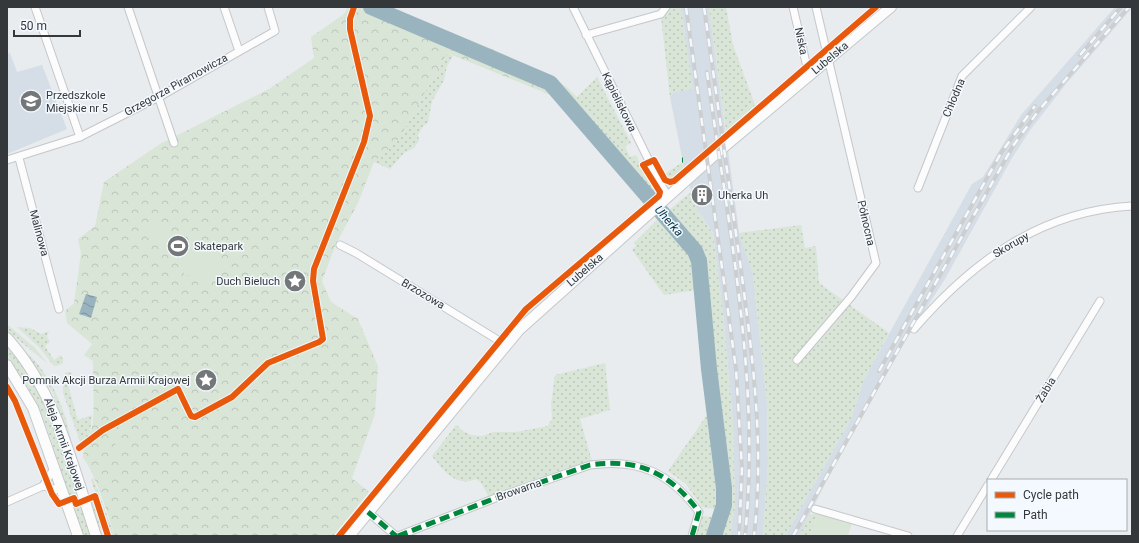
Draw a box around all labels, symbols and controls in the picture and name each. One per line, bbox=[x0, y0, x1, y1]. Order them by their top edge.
scale bar bbox=[14, 12, 80, 38]
text: 50 m bbox=[20, 19, 47, 33]
street label: Niska bbox=[792, 26, 810, 56]
street label: Lubelska bbox=[809, 39, 851, 77]
street label: Grzegorza Piramowicza bbox=[122, 51, 230, 119]
street label: Kąpieliskowa bbox=[599, 70, 639, 134]
street label: Chłodna bbox=[940, 77, 968, 119]
school or university icon: Przedszkole Miejskie nr 5 bbox=[18, 88, 44, 114]
place label: Przedszkole Miejskie nr 5 bbox=[46, 89, 108, 115]
building icon: Uherka Uh bbox=[689, 182, 715, 208]
place label: Uherka Uh bbox=[718, 189, 768, 202]
street label: Północna bbox=[854, 199, 878, 247]
water label: Uherka bbox=[652, 203, 686, 239]
street label: Malinowa bbox=[27, 208, 51, 258]
street label: Skorupy bbox=[991, 229, 1032, 261]
sports icon: Skatepark bbox=[165, 233, 191, 259]
place label: Skatepark bbox=[194, 240, 243, 253]
street label: Lubelska bbox=[564, 251, 606, 289]
place icon: Duch Bieluch bbox=[282, 268, 308, 294]
place label: Duch Bieluch bbox=[216, 275, 280, 288]
street label: Brzozowa bbox=[399, 276, 447, 312]
place icon: Pomnik Akcji Burza Armii Krajowej bbox=[193, 367, 219, 393]
place label: Pomnik Akcji Burza Armii Krajowej bbox=[22, 374, 190, 387]
street label: Żabia bbox=[1033, 375, 1059, 405]
street label: Aleja Armii Krajowej bbox=[41, 396, 87, 492]
street label: Browarna bbox=[495, 476, 543, 504]
legend bbox=[987, 479, 1127, 531]
text: Cycle path bbox=[1023, 488, 1079, 502]
text: Path bbox=[1023, 508, 1048, 522]

